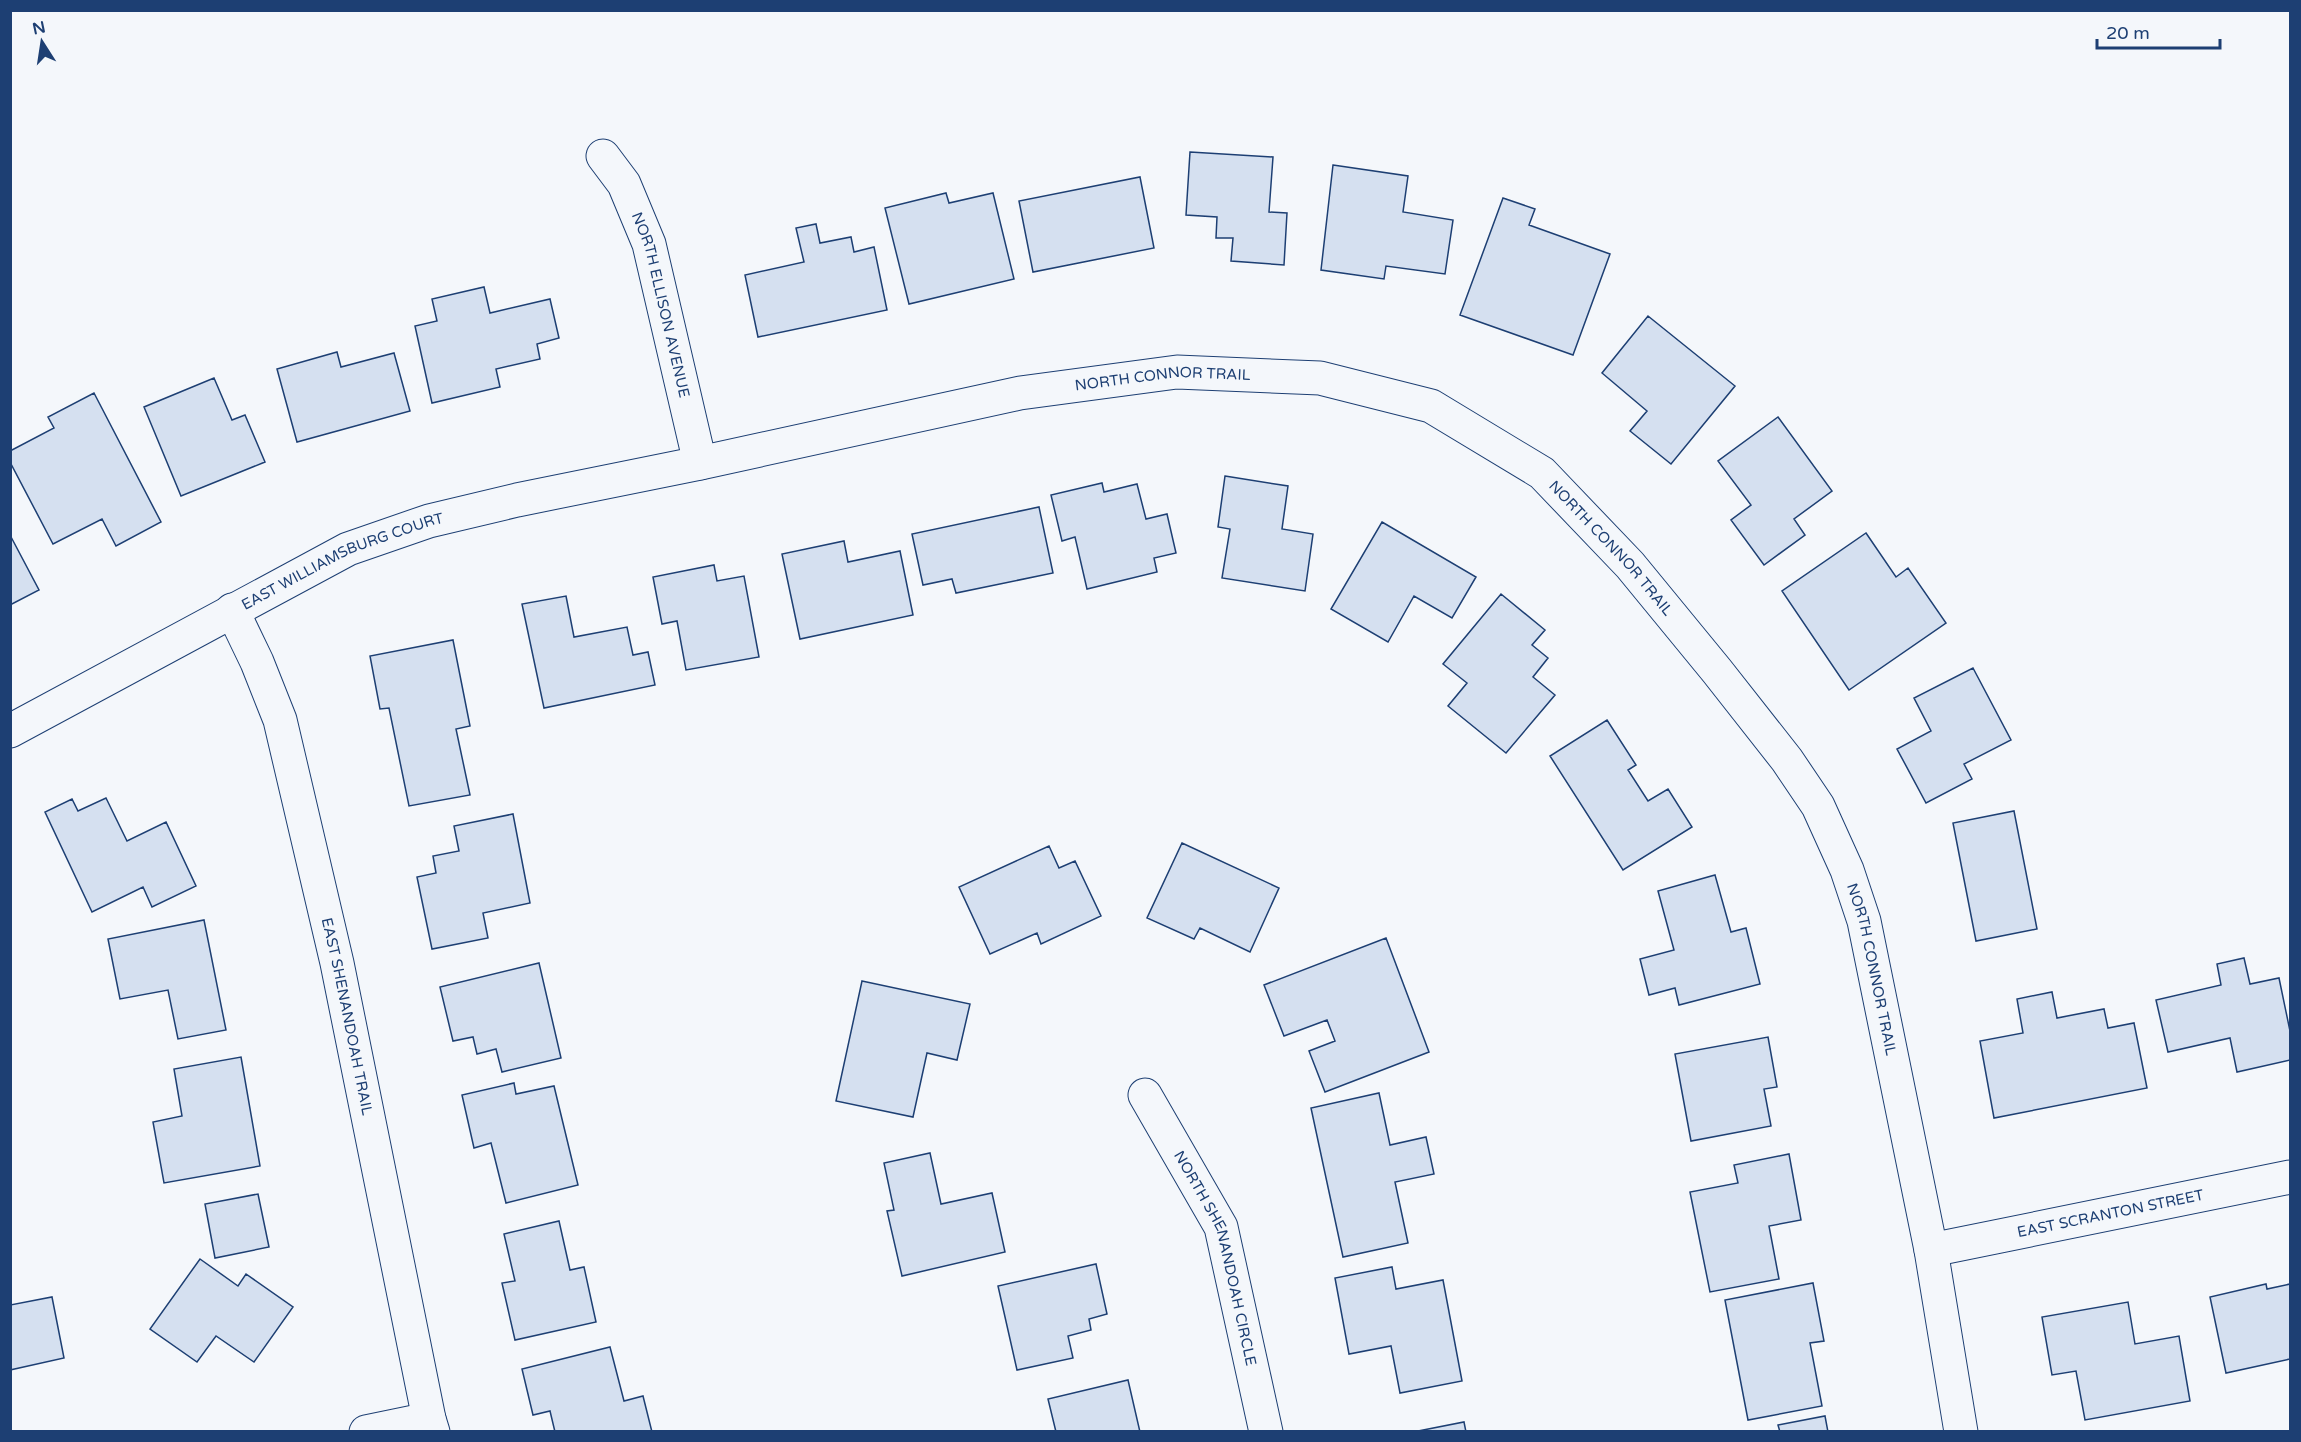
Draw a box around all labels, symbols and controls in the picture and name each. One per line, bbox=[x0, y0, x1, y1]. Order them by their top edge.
north arrow bbox=[12, 12, 72, 72]
scale bar bbox=[2097, 12, 2220, 50]
text: N bbox=[31, 17, 47, 39]
text: 20 m bbox=[2106, 22, 2150, 44]
street label: NORTH ELLISON AVENUE bbox=[628, 209, 694, 400]
street label: NORTH CONNOR TRAIL bbox=[1074, 363, 1251, 395]
street label: NORTH CONNOR TRAIL bbox=[1545, 477, 1677, 620]
street label: EAST WILLIAMSBURG COURT bbox=[238, 509, 445, 614]
street label: NORTH CONNOR TRAIL bbox=[1843, 881, 1900, 1057]
street label: EAST SHENANDOAH TRAIL bbox=[318, 916, 377, 1117]
street label: NORTH SHENANDOAH CIRCLE bbox=[1170, 1147, 1260, 1368]
street label: EAST SCRANTON STREET bbox=[2016, 1186, 2205, 1241]

